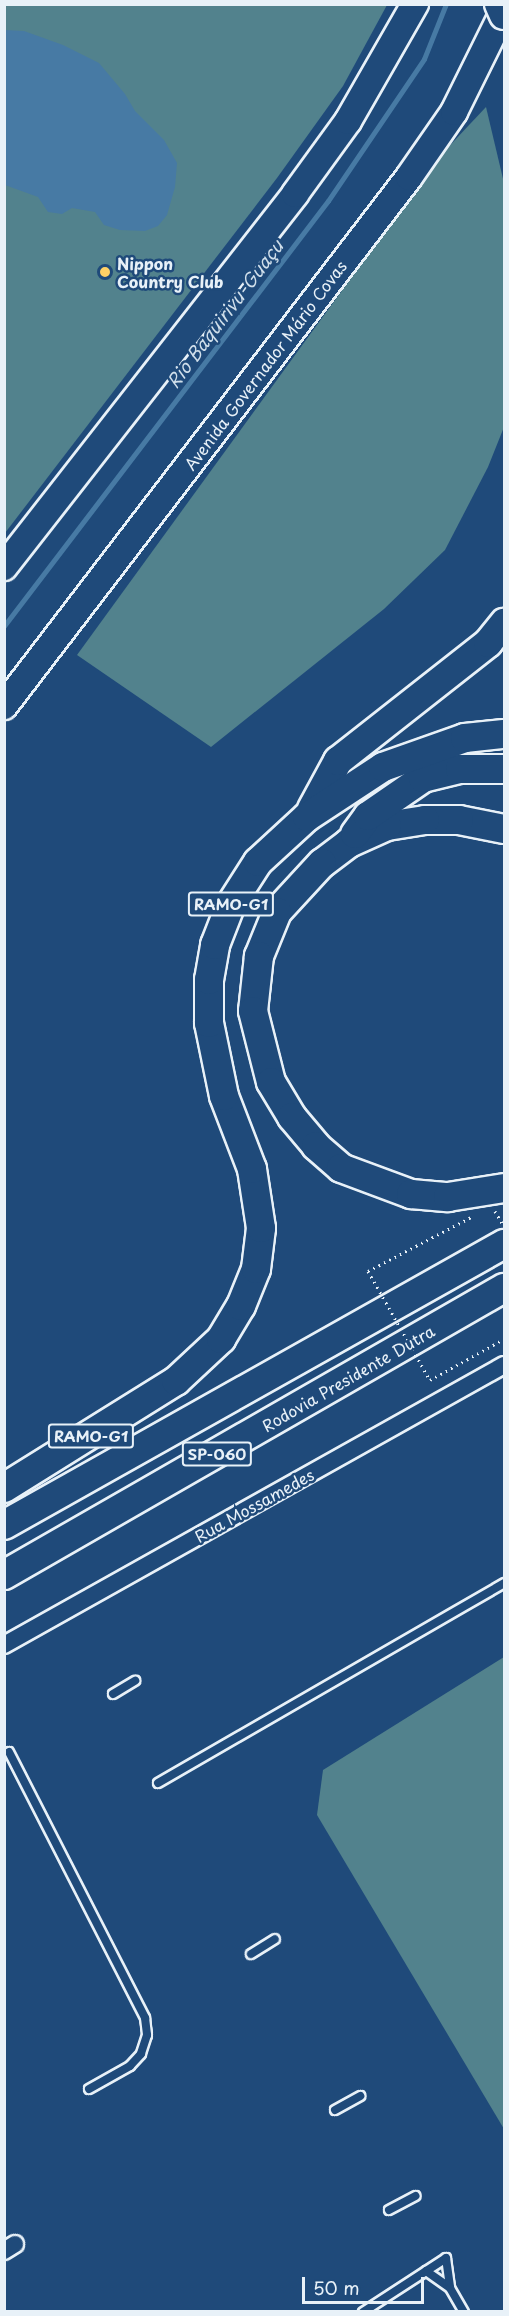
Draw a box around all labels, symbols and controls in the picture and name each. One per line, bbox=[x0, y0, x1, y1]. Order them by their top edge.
water label: Rio Baquirivu-Guaçu bbox=[162, 235, 288, 393]
place label: Nippon Country Club bbox=[117, 253, 224, 291]
street label: Avenida Governador Mário Covas bbox=[179, 256, 351, 474]
marker: Nippon Country Club bbox=[98, 265, 112, 279]
road number: RAMO-G1 bbox=[188, 892, 274, 916]
street label: Rodovia Presidente Dutra bbox=[258, 1321, 438, 1435]
road number: RAMO-G1 bbox=[48, 1424, 134, 1448]
road number: SP-060 bbox=[181, 1442, 253, 1466]
street label: Rua Mossamedes bbox=[191, 1464, 317, 1546]
scale bar bbox=[305, 2265, 426, 2303]
text: 50 m bbox=[313, 2274, 360, 2301]

